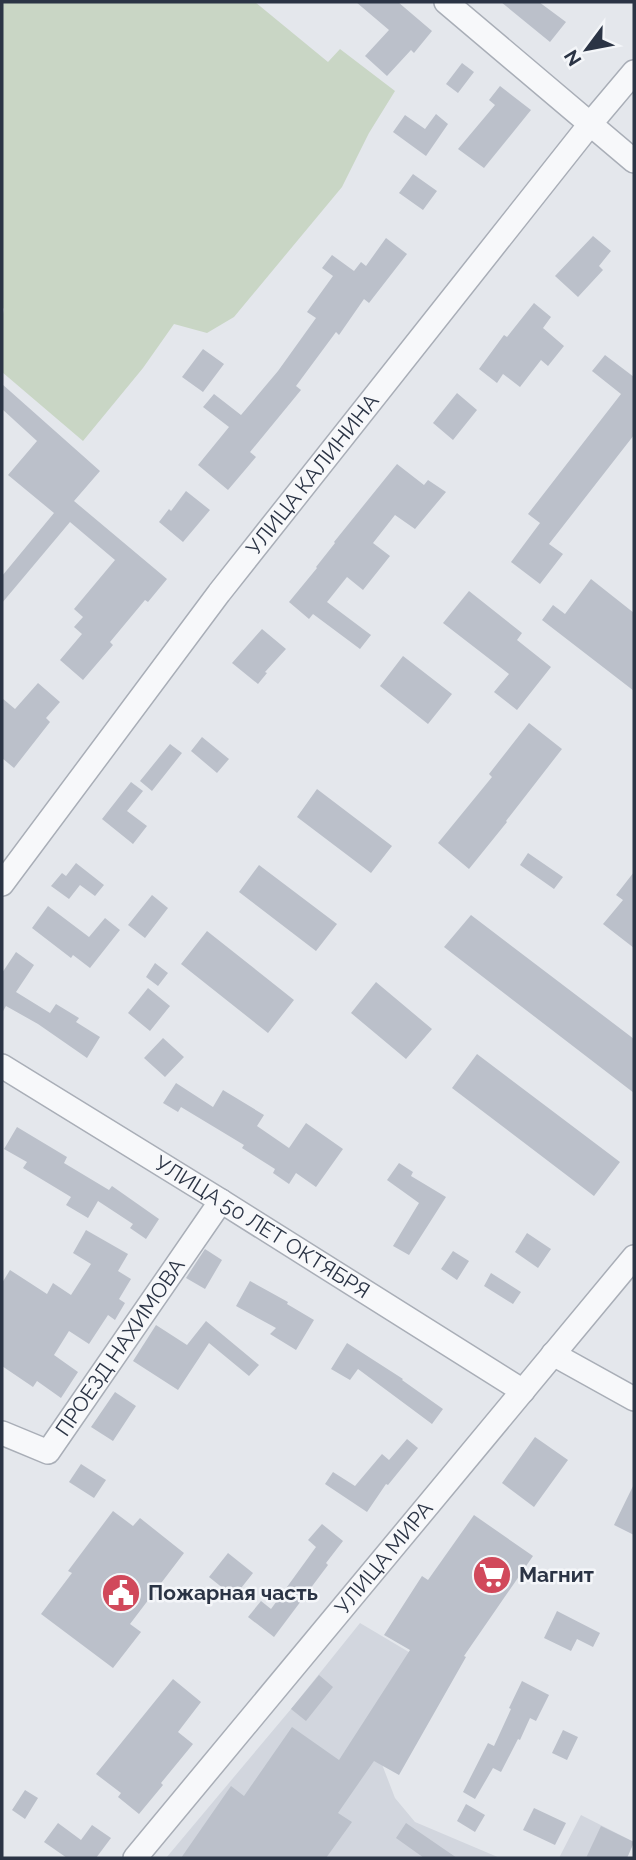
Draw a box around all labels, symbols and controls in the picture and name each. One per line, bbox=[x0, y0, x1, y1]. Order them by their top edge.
north arrow bbox=[552, 14, 622, 84]
text: N bbox=[559, 46, 586, 70]
street label: УЛИЦА КАЛИНИНА bbox=[241, 389, 384, 560]
street label: УЛИЦА 50 ЛЕТ ОКТЯБРЯ bbox=[150, 1150, 375, 1303]
street label: ПРОЕЗД НАХИМОВА bbox=[50, 1253, 190, 1440]
street label: УЛИЦА МИРА bbox=[330, 1496, 438, 1619]
supermarket icon: Магнит bbox=[471, 1554, 513, 1596]
place label: Магнит bbox=[519, 1562, 595, 1587]
public building icon: Пожарная часть bbox=[100, 1572, 142, 1614]
place label: Пожарная часть bbox=[148, 1580, 318, 1605]

